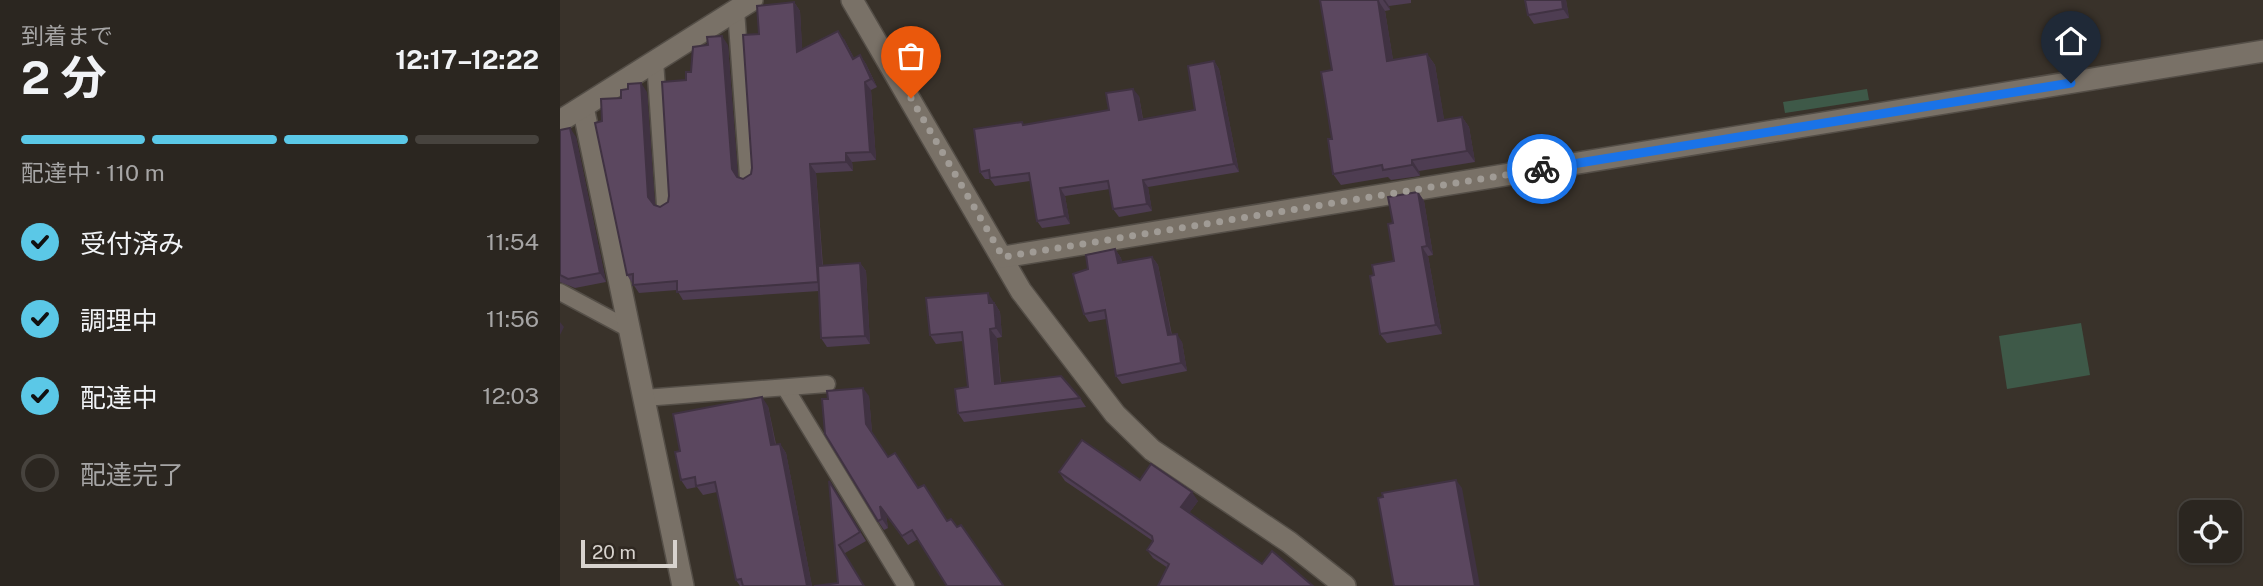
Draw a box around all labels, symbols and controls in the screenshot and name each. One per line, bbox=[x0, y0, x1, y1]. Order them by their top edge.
pin bbox=[2041, 11, 2101, 83]
text: 到着まで bbox=[21, 22, 113, 49]
icon: home bbox=[2052, 22, 2090, 60]
pin bbox=[881, 26, 941, 98]
icon: bag bbox=[892, 37, 930, 75]
text: 12:17–12:22 bbox=[395, 44, 539, 75]
text: 2 分 bbox=[21, 50, 107, 104]
courier bbox=[1507, 134, 1577, 204]
icon: bike bbox=[1523, 150, 1561, 188]
text: 配達中 · 110 m bbox=[21, 159, 165, 186]
icon: check bbox=[21, 223, 59, 261]
text: 受付済み bbox=[80, 228, 184, 259]
text: 11:54 bbox=[486, 228, 539, 255]
icon: check bbox=[21, 300, 59, 338]
text: 調理中 bbox=[80, 305, 158, 336]
text: 11:56 bbox=[486, 305, 539, 332]
icon: check bbox=[21, 377, 59, 415]
text: 配達中 bbox=[80, 382, 158, 413]
text: 12:03 bbox=[482, 382, 539, 409]
text: 配達完了 bbox=[80, 459, 184, 490]
map controls bbox=[2179, 500, 2242, 563]
button: locate bbox=[2179, 500, 2242, 563]
scale bar bbox=[581, 537, 677, 569]
text: 20 m bbox=[592, 541, 636, 563]

